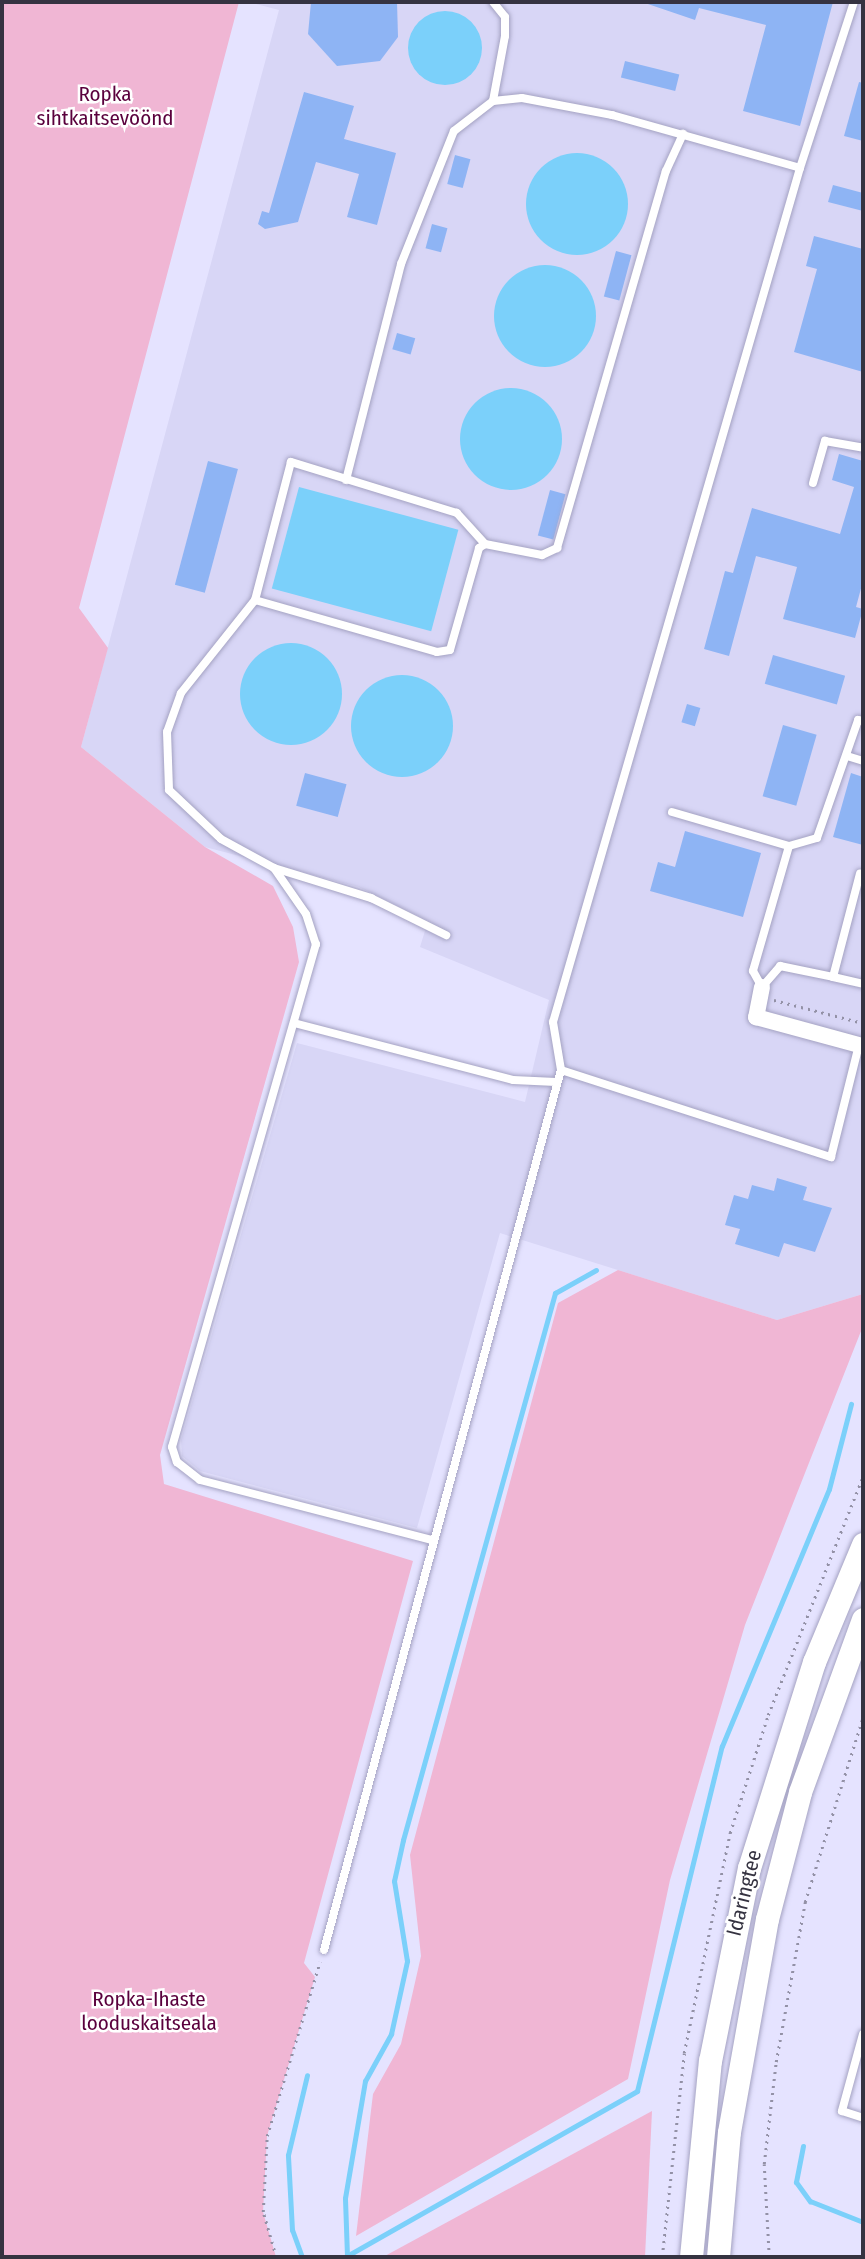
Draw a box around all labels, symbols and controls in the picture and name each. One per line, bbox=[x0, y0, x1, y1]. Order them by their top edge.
park label: Ropka sihtkaitsevöönd bbox=[36, 81, 174, 131]
street label: Idaringtee bbox=[721, 1847, 767, 1939]
park label: Ropka-Ihaste looduskaitseala bbox=[81, 1986, 217, 2036]

